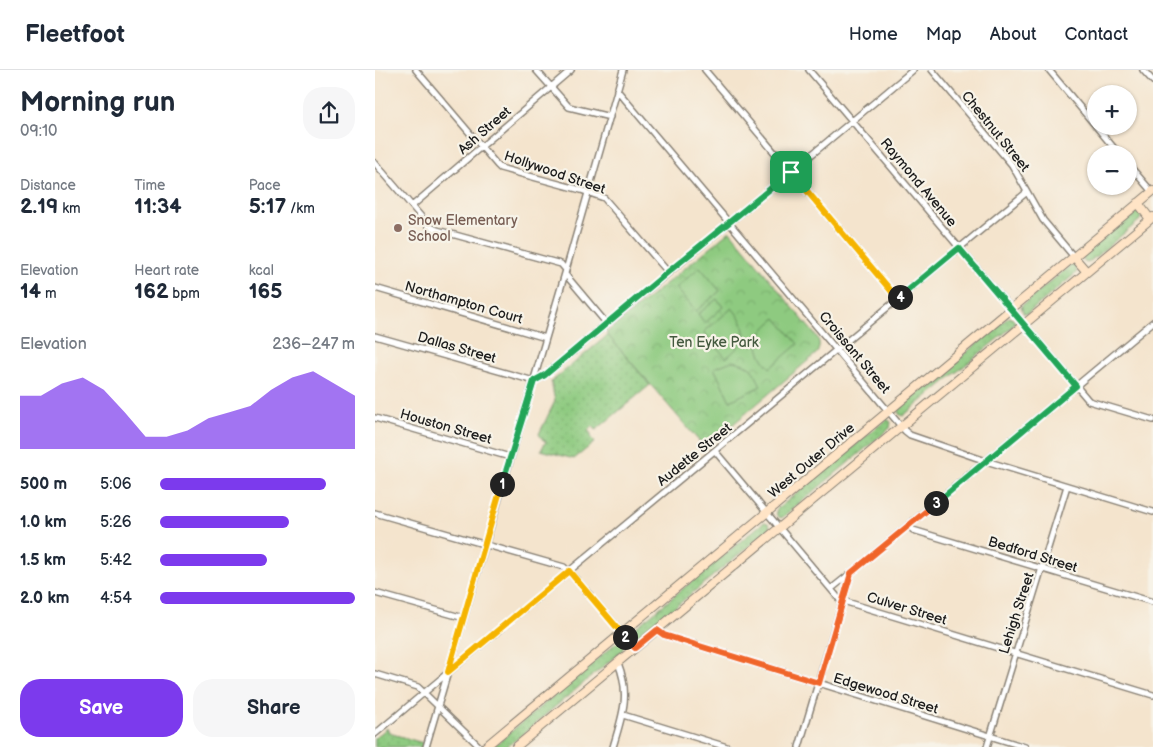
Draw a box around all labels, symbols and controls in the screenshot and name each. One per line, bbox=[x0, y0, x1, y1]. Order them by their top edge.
text: Fleetfoot bbox=[25, 20, 125, 49]
text: Home bbox=[849, 24, 898, 45]
text: Map bbox=[926, 24, 962, 45]
text: About bbox=[990, 24, 1037, 45]
text: Contact bbox=[1065, 24, 1128, 45]
map controls bbox=[1087, 85, 1137, 195]
button: + bbox=[1087, 85, 1137, 135]
text: Morning run bbox=[20, 86, 175, 119]
button: share bbox=[303, 87, 355, 139]
street label: Chestnut Street bbox=[958, 87, 1034, 176]
street label: Ash Street bbox=[454, 102, 515, 158]
text: 09:10 bbox=[20, 122, 58, 141]
street label: Raymond Avenue bbox=[877, 135, 961, 230]
button: − bbox=[1087, 145, 1137, 195]
street label: Hollywood Street bbox=[502, 147, 608, 198]
pin bbox=[770, 151, 812, 193]
icon: arrive bbox=[777, 158, 805, 186]
text: Distance bbox=[20, 177, 76, 194]
text: Time bbox=[134, 177, 165, 194]
text: Pace bbox=[249, 177, 281, 194]
text: 2.19 bbox=[20, 194, 58, 219]
text: 11:34 bbox=[134, 194, 182, 219]
text: 5:17 bbox=[249, 194, 286, 219]
text: km bbox=[58, 200, 81, 217]
text: /km bbox=[286, 200, 315, 217]
place label: Snow Elementary School bbox=[408, 212, 518, 245]
marker: Snow Elementary School bbox=[392, 222, 404, 234]
text: Elevation bbox=[20, 262, 78, 279]
text: Heart rate bbox=[134, 262, 199, 279]
text: kcal bbox=[249, 262, 274, 279]
street label: Northampton Court bbox=[403, 278, 525, 328]
text: 14 bbox=[20, 279, 41, 304]
text: 162 bbox=[134, 279, 168, 304]
text: 165 bbox=[249, 279, 282, 304]
pin: 4 bbox=[887, 284, 913, 310]
text: m bbox=[41, 285, 57, 302]
text: bpm bbox=[168, 285, 200, 302]
text: 4 bbox=[896, 289, 905, 306]
street label: Croissant Street bbox=[815, 308, 894, 397]
street label: Dallas Street bbox=[416, 328, 499, 367]
park label: Ten Eyke Park bbox=[669, 334, 759, 351]
text: Elevation bbox=[20, 335, 87, 354]
text: 236–247 m bbox=[272, 335, 355, 354]
street label: Houston Street bbox=[398, 405, 494, 448]
street label: Audette Street bbox=[654, 419, 736, 490]
street label: West Outer Drive bbox=[765, 419, 858, 502]
pin: 1 bbox=[489, 472, 515, 496]
text: 500 m bbox=[20, 475, 67, 494]
text: 5:06 bbox=[100, 475, 132, 494]
text: 1 bbox=[500, 476, 505, 493]
pin: 3 bbox=[923, 490, 949, 516]
text: 3 bbox=[932, 495, 941, 512]
text: 1.0 km bbox=[20, 513, 67, 532]
text: 5:26 bbox=[100, 513, 132, 532]
street label: Bedford Street bbox=[986, 533, 1080, 576]
text: 1.5 km bbox=[20, 551, 66, 570]
text: 5:42 bbox=[100, 551, 132, 570]
street label: Lehigh Street bbox=[995, 570, 1038, 656]
street label: Culver Street bbox=[865, 588, 950, 629]
text: 2.0 km bbox=[20, 589, 69, 608]
text: 4:54 bbox=[100, 589, 132, 608]
pin: 2 bbox=[613, 624, 637, 650]
text: 2 bbox=[621, 629, 630, 646]
street label: Edgewood Street bbox=[831, 669, 941, 718]
button: Save bbox=[20, 679, 183, 737]
button: Share bbox=[193, 679, 355, 737]

